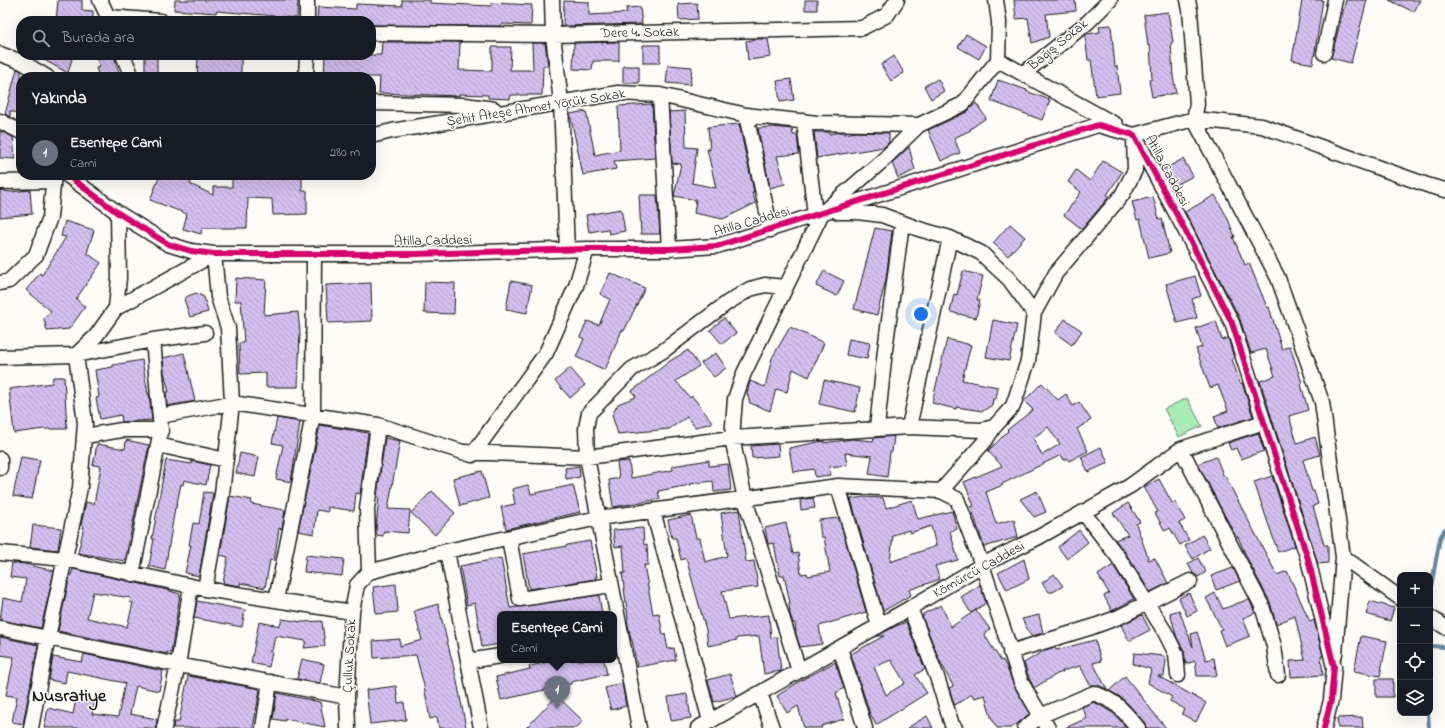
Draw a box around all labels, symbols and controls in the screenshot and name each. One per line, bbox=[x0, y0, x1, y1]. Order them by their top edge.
street label: Bağış Sokak bbox=[1023, 14, 1094, 77]
search box bbox=[16, 16, 376, 60]
street label: Dere 4. Sokak bbox=[600, 22, 680, 44]
icon: search bbox=[30, 27, 52, 49]
text: Burada ara bbox=[62, 27, 135, 49]
street label: Şehit Ateşe Ahmet Yörük Sokak bbox=[445, 83, 628, 133]
text: Yakında bbox=[32, 86, 87, 111]
street label: Atilla Caddesi bbox=[1139, 131, 1195, 211]
text: Esentepe Cami bbox=[70, 132, 162, 154]
text: 1 bbox=[43, 143, 47, 162]
text: 280 m bbox=[330, 143, 360, 162]
text: Cami bbox=[70, 154, 97, 173]
street label: Atilla Caddesi bbox=[711, 201, 793, 243]
street label: Atilla Caddesi bbox=[394, 230, 472, 252]
your location bbox=[911, 304, 931, 324]
street label: Kömürcü Caddesi bbox=[929, 536, 1029, 604]
map controls bbox=[1397, 572, 1433, 716]
button: + bbox=[1397, 572, 1433, 608]
button: − bbox=[1397, 608, 1433, 644]
popup bbox=[497, 611, 617, 663]
text: Esentepe Cami bbox=[511, 617, 603, 639]
street label: Çulluk Sokak bbox=[338, 618, 362, 693]
text: Cami bbox=[511, 639, 538, 658]
button: locate bbox=[1397, 644, 1433, 680]
pin: 1 bbox=[544, 676, 570, 709]
button: layers bbox=[1397, 680, 1433, 716]
district label: Nusratiye bbox=[32, 684, 107, 711]

